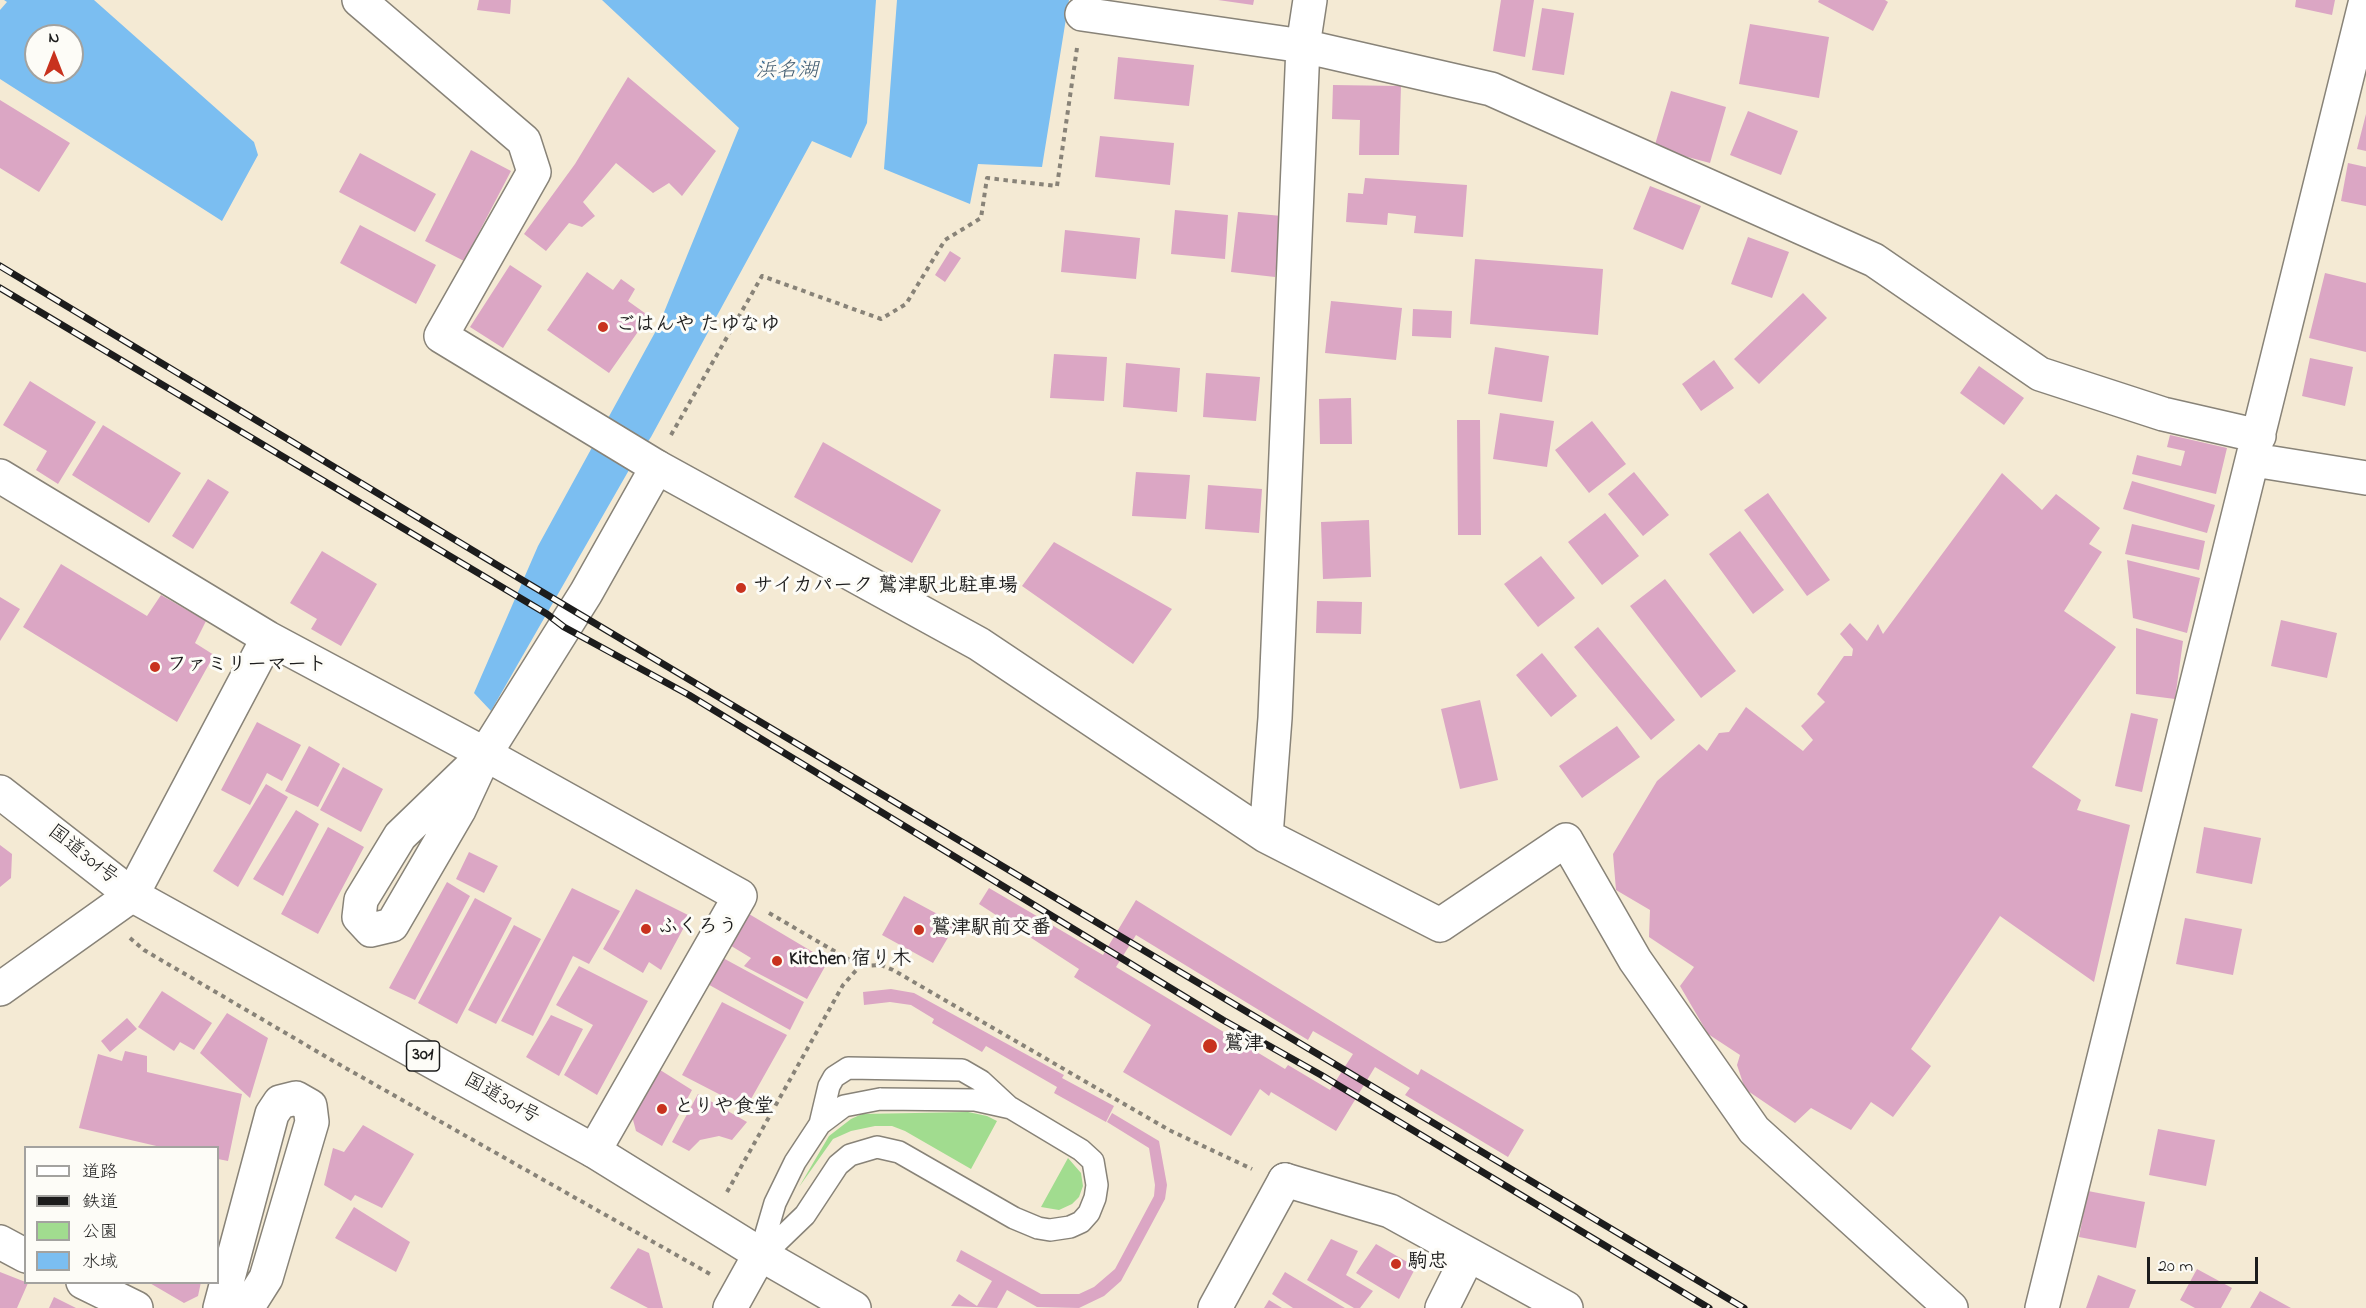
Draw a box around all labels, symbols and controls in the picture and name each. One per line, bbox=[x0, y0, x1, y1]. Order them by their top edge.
north arrow bbox=[24, 24, 84, 84]
text: N bbox=[49, 26, 59, 50]
water label: 浜名湖 bbox=[756, 60, 818, 86]
place label: ごはんや たゆなゆ bbox=[615, 315, 780, 339]
marker: ごはんや たゆなゆ bbox=[596, 320, 610, 334]
place label: サイカパーク 鷲津駅北駐車場 bbox=[753, 576, 1018, 600]
marker: サイカパーク 鷲津駅北駐車場 bbox=[734, 581, 748, 595]
place label: ファミリーマート bbox=[167, 655, 327, 679]
marker: ファミリーマート bbox=[148, 660, 162, 674]
street label: 国道301号 bbox=[42, 821, 122, 891]
place label: ふくろう bbox=[658, 917, 738, 941]
place label: 鷲津駅前交番 bbox=[931, 918, 1051, 942]
marker: ふくろう bbox=[639, 922, 653, 936]
marker: 鷲津駅前交番 bbox=[912, 923, 926, 937]
place label: Kitchen 宿り木 bbox=[789, 949, 911, 973]
marker: Kitchen 宿り木 bbox=[770, 954, 784, 968]
place label: 鷲津 bbox=[1224, 1034, 1264, 1058]
marker: 鷲津 bbox=[1201, 1037, 1219, 1055]
road number: 301 bbox=[406, 1041, 440, 1071]
street label: 国道301号 bbox=[459, 1069, 543, 1131]
place label: とりや食堂 bbox=[674, 1097, 774, 1121]
marker: とりや食堂 bbox=[655, 1102, 669, 1116]
legend bbox=[24, 1146, 219, 1284]
text: 道路 bbox=[82, 1160, 118, 1186]
text: 鉄道 bbox=[82, 1190, 118, 1216]
text: 公園 bbox=[82, 1220, 118, 1246]
scale bar bbox=[2150, 1245, 2261, 1283]
text: 水域 bbox=[82, 1250, 118, 1276]
place label: 駒忠 bbox=[1408, 1252, 1448, 1276]
text: 20 m bbox=[2158, 1254, 2193, 1280]
marker: 駒忠 bbox=[1389, 1257, 1403, 1271]

